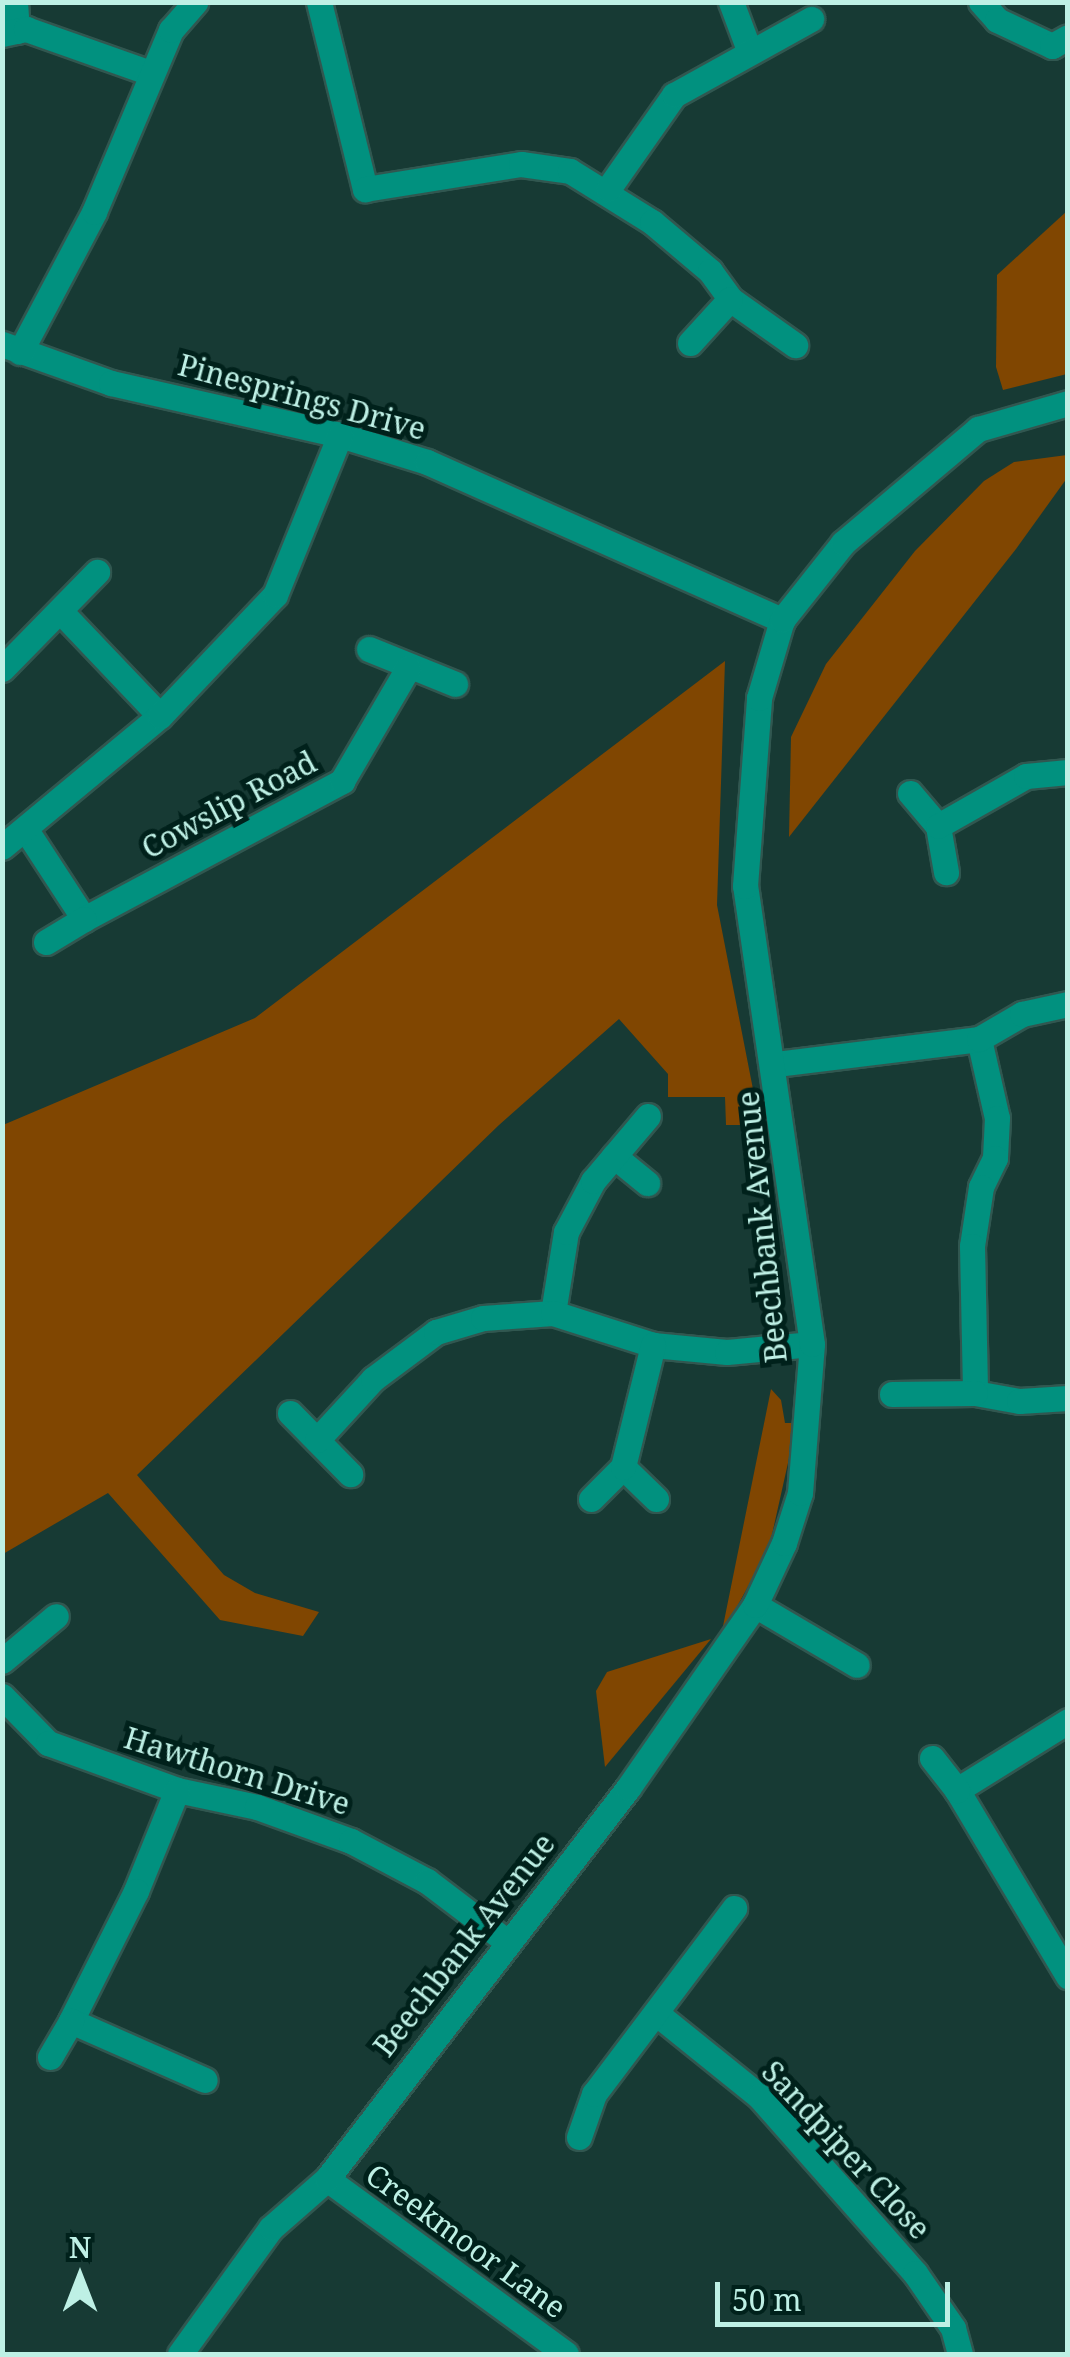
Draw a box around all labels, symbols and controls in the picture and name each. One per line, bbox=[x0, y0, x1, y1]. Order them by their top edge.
street label: Pinesprings Drive bbox=[174, 347, 430, 447]
street label: Cowslip Road bbox=[136, 744, 322, 866]
street label: Beechbank Avenue bbox=[730, 1089, 794, 1365]
street label: Hawthorn Drive bbox=[120, 1720, 354, 1822]
street label: Beechbank Avenue bbox=[366, 1826, 562, 2064]
street label: Sandpiper Close bbox=[754, 2054, 938, 2246]
street label: Creekmoor Lane bbox=[359, 2156, 573, 2326]
north arrow bbox=[30, 2227, 130, 2327]
text: N bbox=[69, 2228, 91, 2266]
scale bar bbox=[720, 2262, 955, 2324]
text: 50 m bbox=[732, 2279, 802, 2320]

